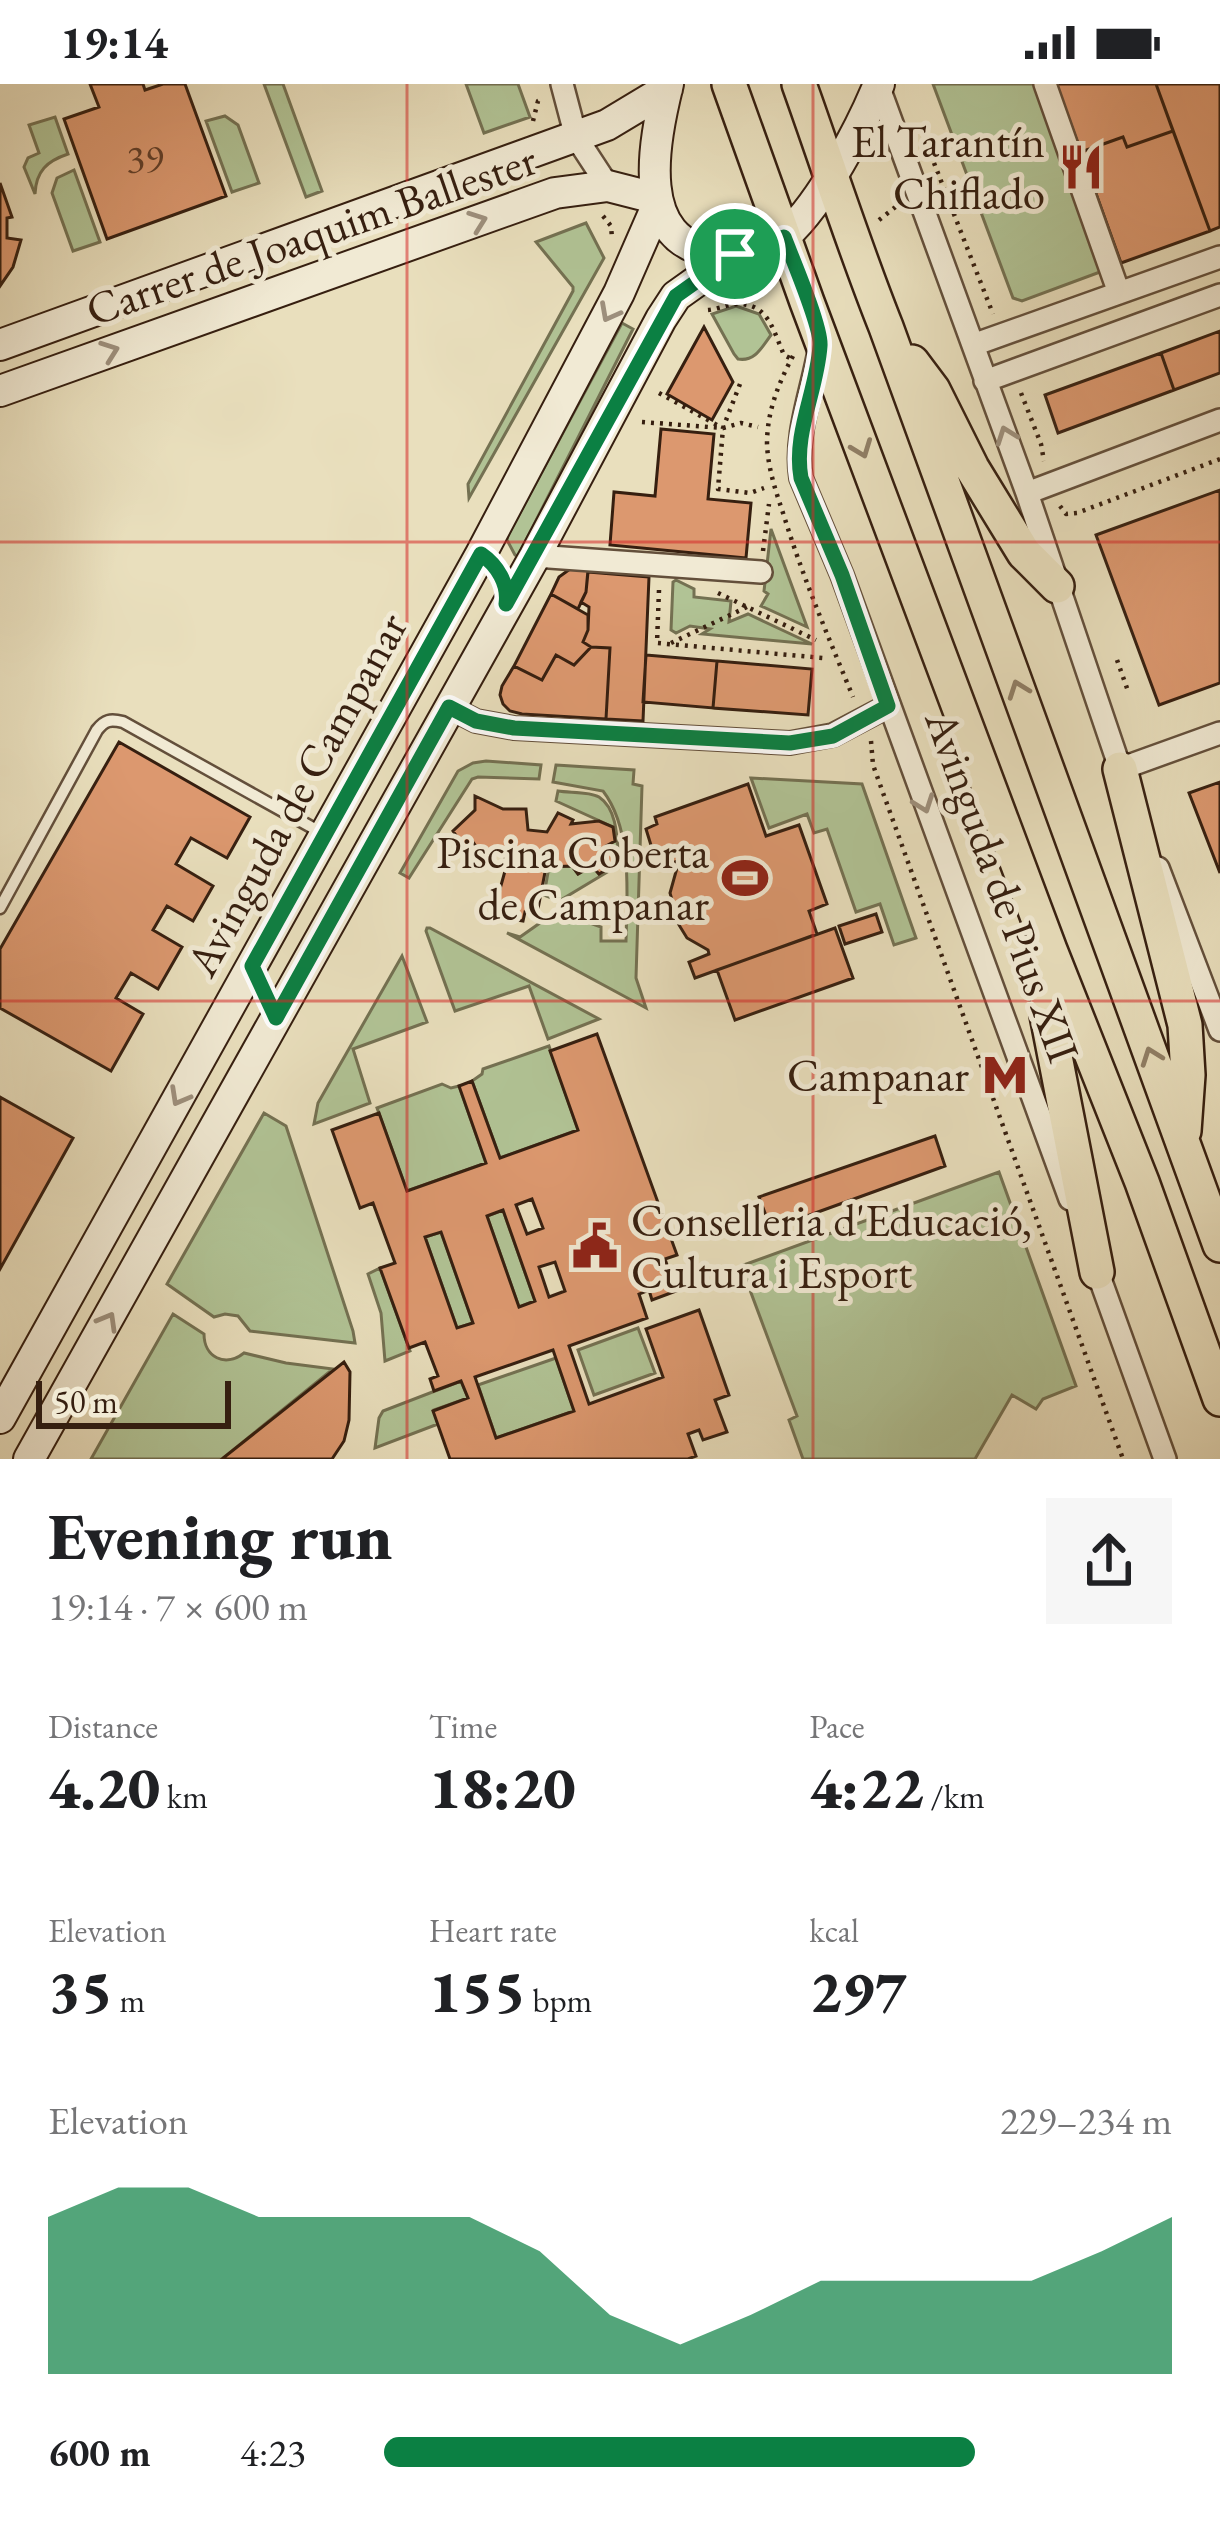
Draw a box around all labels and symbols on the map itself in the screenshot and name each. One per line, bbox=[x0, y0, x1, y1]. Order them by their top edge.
place label: El Tarantín Chiflado bbox=[851, 112, 1045, 222]
street label: Carrer de Joaquim Ballester bbox=[78, 130, 544, 338]
house number: 39 bbox=[126, 133, 164, 184]
restaurant icon: El Tarantín Chiflado bbox=[1056, 142, 1106, 192]
pin bbox=[684, 203, 786, 305]
one-way arrow bbox=[466, 211, 487, 235]
one-way arrow bbox=[600, 300, 623, 321]
one-way arrow bbox=[98, 341, 119, 365]
one-way arrow bbox=[995, 426, 1020, 447]
one-way arrow bbox=[848, 437, 873, 458]
street label: Avinguda de Campanar bbox=[172, 602, 420, 987]
one-way arrow bbox=[1008, 680, 1032, 701]
street label: Avinguda de Pius XII bbox=[912, 701, 1094, 1070]
one-way arrow bbox=[910, 792, 935, 813]
place label: Piscina Coberta de Campanar bbox=[436, 823, 709, 933]
sports icon: Piscina Coberta de Campanar bbox=[720, 853, 770, 903]
place label: Campanar bbox=[787, 1046, 969, 1104]
one-way arrow bbox=[1141, 1047, 1165, 1068]
metro station icon: Campanar bbox=[980, 1050, 1030, 1100]
one-way arrow bbox=[170, 1084, 193, 1105]
place label: Conselleria d'Educació, Cultura i Esport bbox=[631, 1191, 1032, 1301]
public building icon: Conselleria d'Educació, Cultura i Esport bbox=[570, 1221, 620, 1271]
one-way arrow bbox=[93, 1312, 116, 1333]
scale bar bbox=[36, 1375, 231, 1428]

